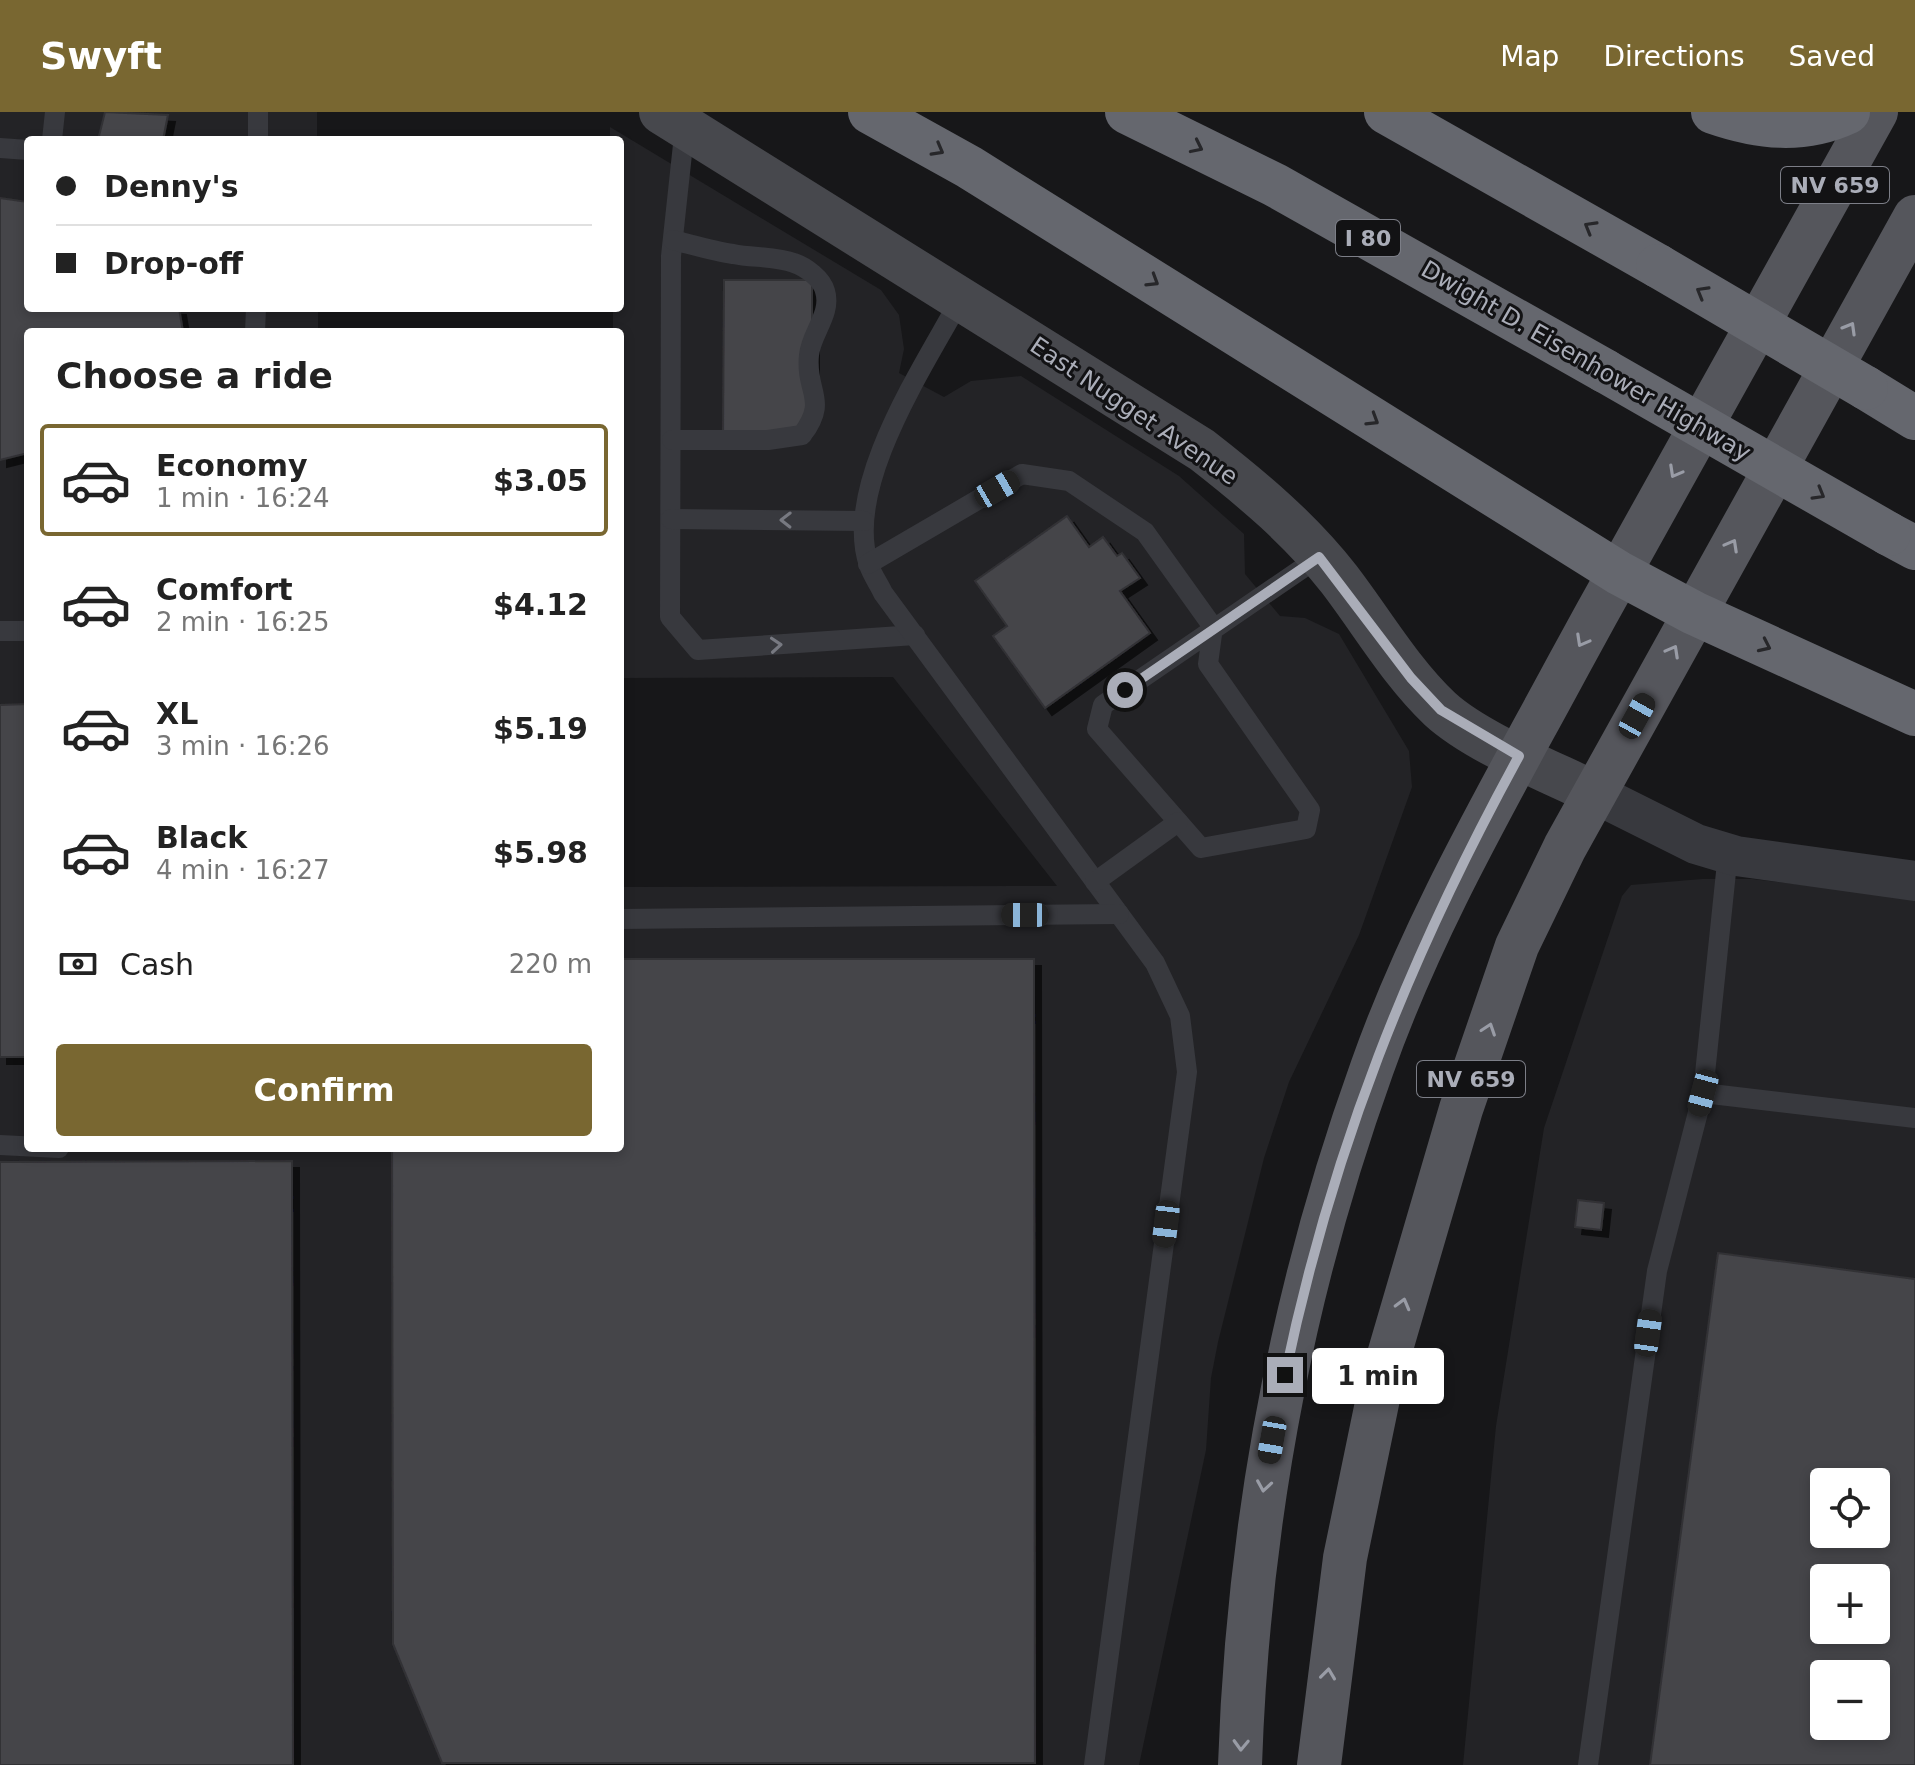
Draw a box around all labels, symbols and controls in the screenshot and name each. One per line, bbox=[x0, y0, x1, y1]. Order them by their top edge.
text: Swyft bbox=[40, 34, 162, 78]
text: Map bbox=[1500, 40, 1559, 73]
text: Directions bbox=[1603, 40, 1744, 73]
text: Saved bbox=[1788, 40, 1875, 73]
one-way arrow bbox=[1189, 137, 1204, 153]
one-way arrow bbox=[929, 140, 944, 156]
road number: NV 659 bbox=[1781, 167, 1889, 203]
text: Denny's bbox=[104, 169, 239, 204]
road number: I 80 bbox=[1336, 220, 1400, 256]
one-way arrow bbox=[1584, 221, 1599, 237]
text: Drop-off bbox=[104, 246, 243, 281]
street label: Dwight D. Eisenhower Highway bbox=[1416, 255, 1756, 467]
one-way arrow bbox=[1144, 272, 1159, 287]
one-way arrow bbox=[1696, 286, 1711, 302]
one-way arrow bbox=[1841, 322, 1856, 337]
street label: East Nugget Avenue bbox=[1025, 331, 1243, 491]
text: Choose a ride bbox=[56, 355, 333, 396]
one-way arrow bbox=[1364, 411, 1379, 426]
icon: car bbox=[60, 444, 132, 516]
text: Economy bbox=[156, 448, 308, 483]
text: $3.05 bbox=[493, 463, 588, 498]
one-way arrow bbox=[1669, 463, 1685, 478]
car bbox=[970, 467, 1024, 511]
text: 1 min · 16:24 bbox=[156, 483, 330, 513]
one-way arrow bbox=[1810, 484, 1825, 500]
one-way arrow bbox=[779, 511, 792, 529]
one-way arrow bbox=[1722, 538, 1737, 553]
icon: car bbox=[60, 568, 132, 640]
text: Comfort bbox=[156, 572, 293, 607]
text: $4.12 bbox=[493, 587, 588, 622]
text: 2 min · 16:25 bbox=[156, 607, 330, 637]
one-way arrow bbox=[1576, 633, 1591, 647]
one-way arrow bbox=[1757, 636, 1771, 652]
one-way arrow bbox=[770, 637, 783, 654]
one-way arrow bbox=[1663, 646, 1679, 660]
route start bbox=[1107, 672, 1143, 708]
car bbox=[1615, 689, 1659, 743]
icon: car bbox=[60, 692, 132, 764]
text: XL bbox=[156, 696, 198, 731]
text: $5.19 bbox=[493, 711, 588, 746]
text: 3 min · 16:26 bbox=[156, 731, 330, 761]
icon: car bbox=[60, 816, 132, 888]
text: Black bbox=[156, 820, 247, 855]
text: $5.98 bbox=[493, 835, 588, 870]
text: 4 min · 16:27 bbox=[156, 855, 330, 885]
car bbox=[1001, 903, 1049, 927]
icon: cash bbox=[56, 942, 100, 986]
text: Cash bbox=[120, 947, 194, 982]
text: 220 m bbox=[509, 949, 592, 979]
one-way arrow bbox=[1479, 1023, 1495, 1037]
button: Confirm bbox=[56, 1044, 592, 1136]
road number: NV 659 bbox=[1417, 1061, 1525, 1097]
car bbox=[1685, 1067, 1721, 1119]
car bbox=[1151, 1199, 1181, 1249]
one-way arrow bbox=[1394, 1297, 1410, 1311]
car bbox=[1633, 1308, 1663, 1358]
callout: 1 min bbox=[1313, 1347, 1445, 1403]
route end bbox=[1267, 1357, 1303, 1393]
text: 1 min bbox=[1337, 1361, 1419, 1391]
car bbox=[1256, 1414, 1288, 1466]
map controls bbox=[1810, 1468, 1890, 1740]
button: locate bbox=[1810, 1468, 1890, 1548]
one-way arrow bbox=[1257, 1479, 1274, 1493]
button: + bbox=[1810, 1564, 1890, 1644]
button: − bbox=[1810, 1660, 1890, 1740]
one-way arrow bbox=[1319, 1667, 1336, 1681]
one-way arrow bbox=[1232, 1739, 1249, 1752]

